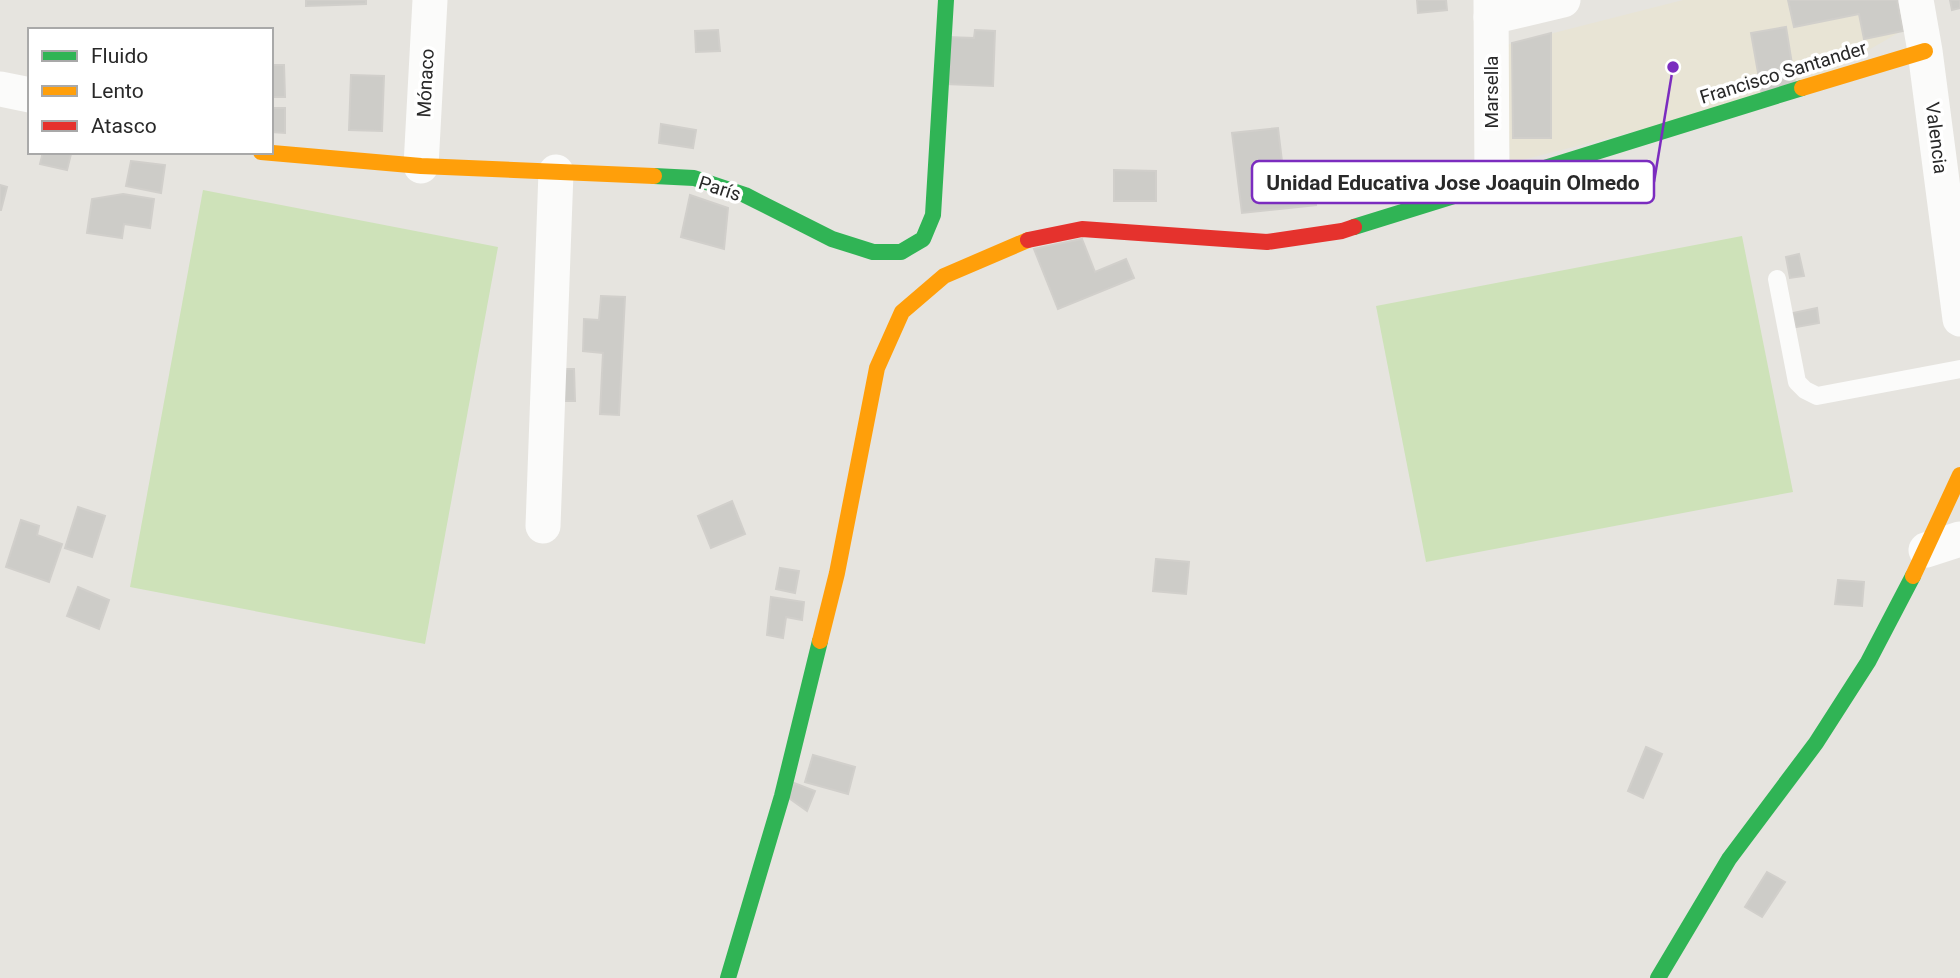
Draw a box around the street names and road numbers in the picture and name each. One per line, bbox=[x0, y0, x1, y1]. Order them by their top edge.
street label: Francisco Santander bbox=[1697, 36, 1870, 109]
street label: Mónaco bbox=[412, 48, 439, 118]
street label: Marsella bbox=[1480, 56, 1503, 128]
street label: Valencia bbox=[1921, 101, 1952, 175]
street label: París bbox=[696, 171, 744, 206]

